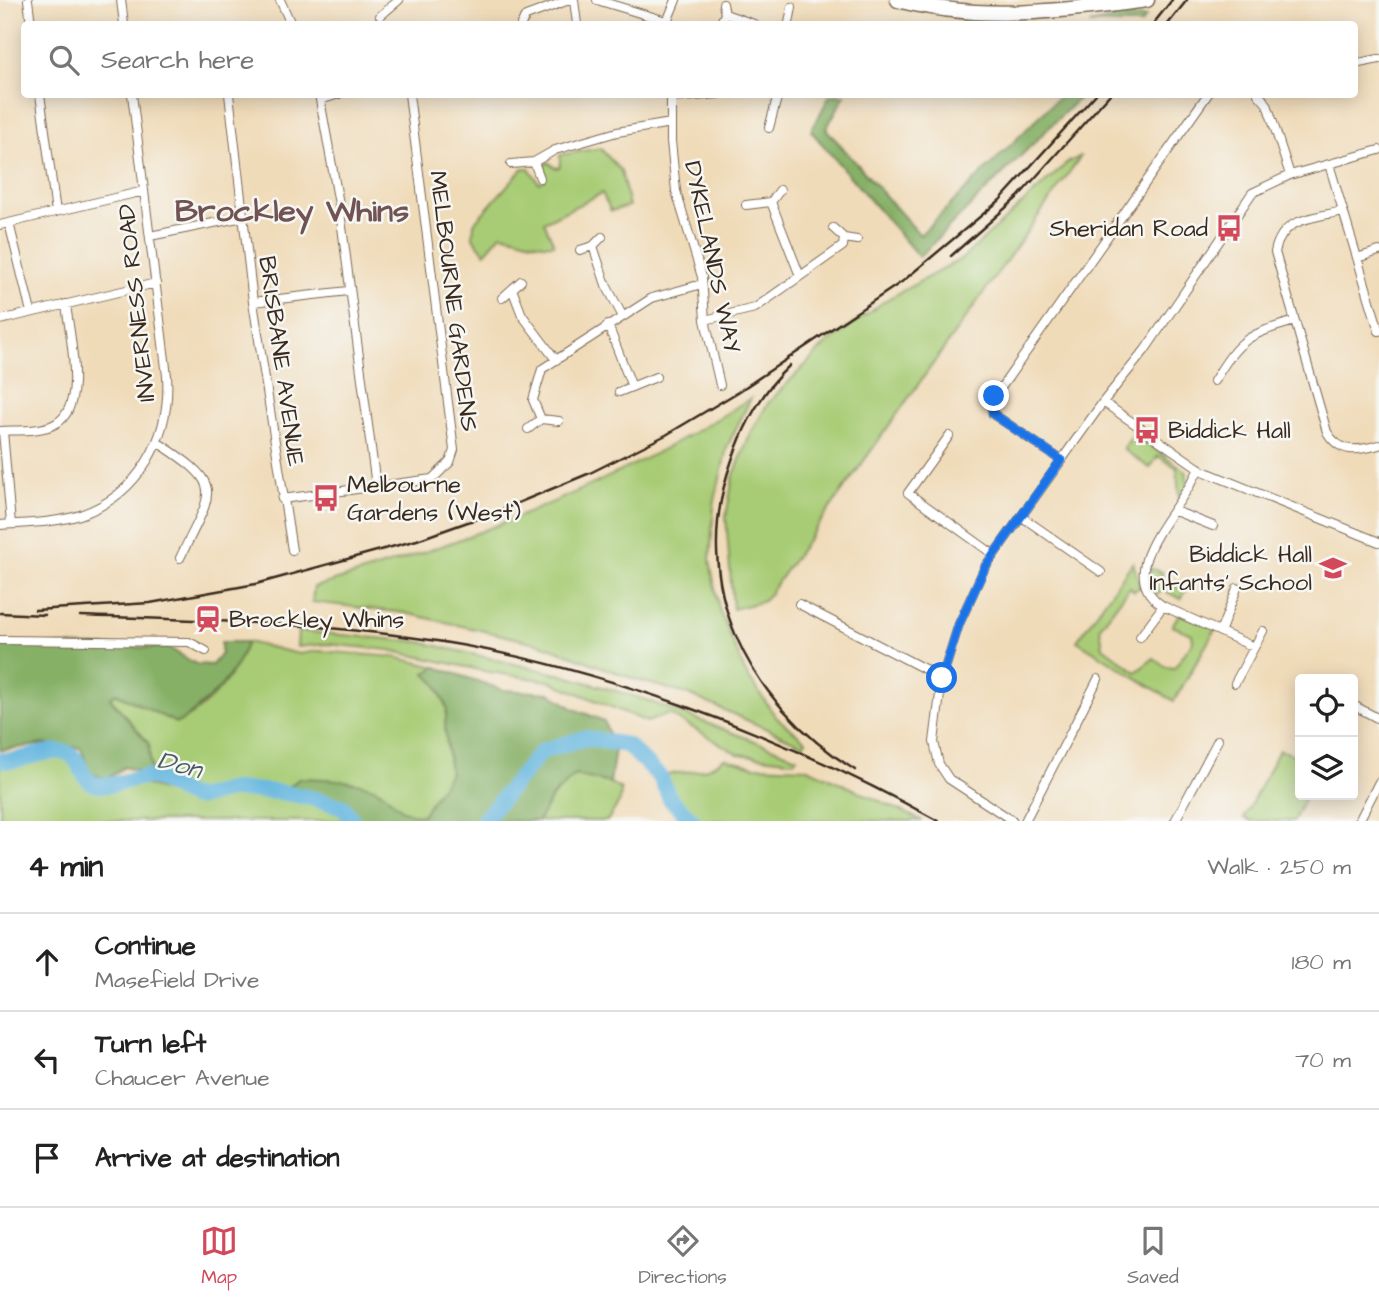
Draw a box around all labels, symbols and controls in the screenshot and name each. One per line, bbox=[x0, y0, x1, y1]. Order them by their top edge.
search box bbox=[21, 21, 1358, 98]
icon: search bbox=[45, 41, 83, 79]
text: Search here bbox=[101, 42, 254, 78]
street label: DYKELANDS WAY bbox=[675, 158, 749, 357]
street label: MELBOURNE GARDENS bbox=[420, 169, 486, 434]
district label: Brockley Whins bbox=[175, 189, 409, 235]
street label: INVERNESS ROAD bbox=[110, 202, 164, 404]
place label: Sheridan Road bbox=[1050, 212, 1208, 246]
bus stop icon: Sheridan Road bbox=[1214, 213, 1244, 243]
street label: BRISBANE AVENUE bbox=[249, 254, 313, 468]
route end bbox=[978, 380, 1009, 411]
place label: Biddick Hall bbox=[1168, 414, 1291, 448]
bus stop icon: Biddick Hall bbox=[1132, 415, 1162, 445]
place label: Melbourne Gardens (West) bbox=[347, 468, 521, 530]
bus stop icon: Melbourne Gardens (West) bbox=[311, 483, 341, 513]
place label: Biddick Hall Infants' School bbox=[1149, 538, 1312, 600]
school or university icon: Biddick Hall Infants' School bbox=[1318, 553, 1348, 583]
place label: Brockley Whins bbox=[229, 603, 404, 638]
station icon: Brockley Whins bbox=[193, 604, 223, 634]
route start bbox=[926, 662, 957, 693]
map controls bbox=[1295, 674, 1358, 800]
button: locate bbox=[1295, 674, 1358, 737]
button: layers bbox=[1295, 737, 1358, 800]
water label: Don bbox=[154, 742, 208, 789]
text: 4 min bbox=[28, 846, 103, 888]
text: Walk · 250 m bbox=[1207, 851, 1351, 883]
text: Continue bbox=[95, 928, 196, 964]
icon: ahead bbox=[28, 943, 66, 981]
text: 180 m bbox=[1292, 946, 1351, 978]
text: Masefield Drive bbox=[95, 964, 259, 996]
text: Turn left bbox=[95, 1026, 206, 1062]
icon: left bbox=[28, 1041, 66, 1079]
text: 70 m bbox=[1295, 1044, 1351, 1076]
text: Chaucer Avenue bbox=[95, 1062, 270, 1094]
icon: arrive bbox=[28, 1139, 66, 1177]
text: Arrive at destination bbox=[95, 1140, 340, 1176]
tab: Map bbox=[200, 1222, 238, 1291]
tab: Directions bbox=[638, 1222, 727, 1291]
tab: Saved bbox=[1127, 1222, 1179, 1291]

